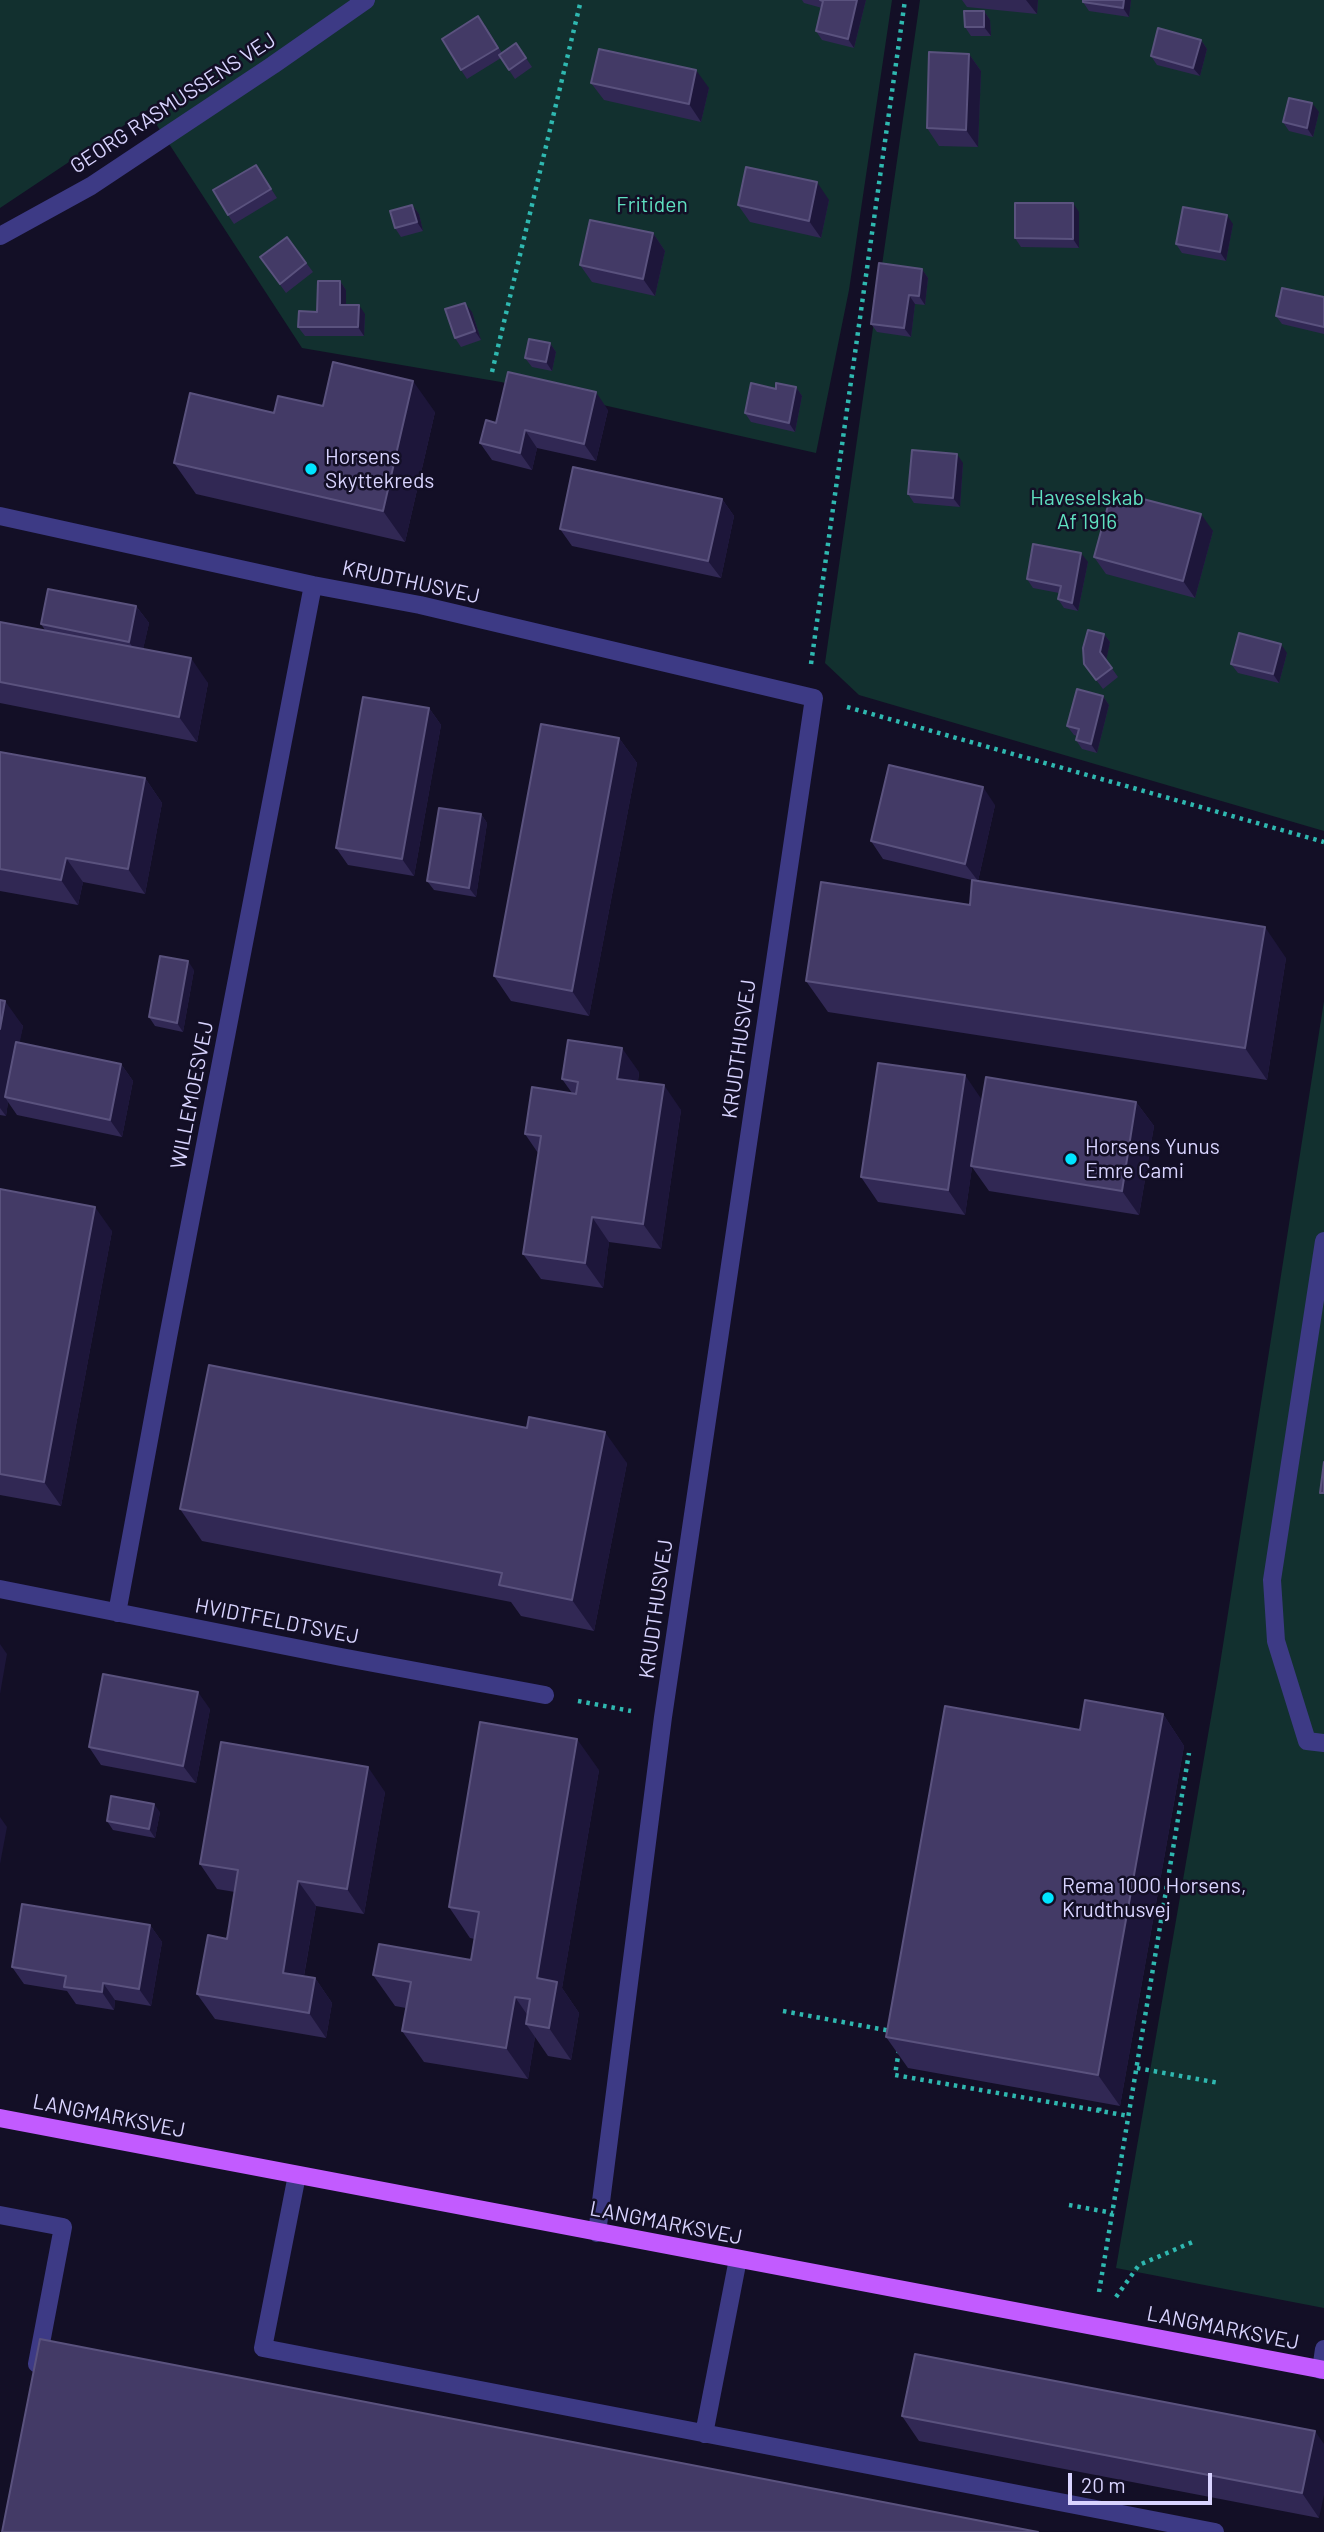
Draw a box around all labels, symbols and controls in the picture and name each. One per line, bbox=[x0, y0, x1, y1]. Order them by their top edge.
street label: GEORG RASMUSSENS VEJ bbox=[66, 27, 280, 179]
park label: Fritiden bbox=[616, 192, 688, 218]
place label: Horsens Skyttekreds bbox=[325, 444, 434, 494]
marker: Horsens Skyttekreds bbox=[303, 461, 319, 477]
park label: Haveselskab Af 1916 bbox=[1030, 485, 1144, 535]
street label: KRUDTHUSVEJ bbox=[340, 555, 482, 609]
street label: KRUDTHUSVEJ bbox=[717, 978, 761, 1120]
street label: WILLEMOESVEJ bbox=[165, 1019, 219, 1171]
place label: Horsens Yunus Emre Cami bbox=[1085, 1134, 1220, 1184]
marker: Horsens Yunus Emre Cami bbox=[1063, 1151, 1079, 1167]
street label: KRUDTHUSVEJ bbox=[634, 1538, 678, 1680]
street label: HVIDTFELDTSVEJ bbox=[193, 1593, 361, 1649]
place label: Rema 1000 Horsens, Krudthusvej bbox=[1062, 1873, 1246, 1923]
marker: Rema 1000 Horsens, Krudthusvej bbox=[1040, 1890, 1056, 1906]
street label: LANGMARKSVEJ bbox=[31, 2089, 187, 2143]
street label: LANGMARKSVEJ bbox=[588, 2196, 744, 2250]
street label: LANGMARKSVEJ bbox=[1145, 2301, 1301, 2355]
scale bar bbox=[1072, 2458, 1216, 2502]
text: 20 m bbox=[1081, 2472, 1126, 2497]

